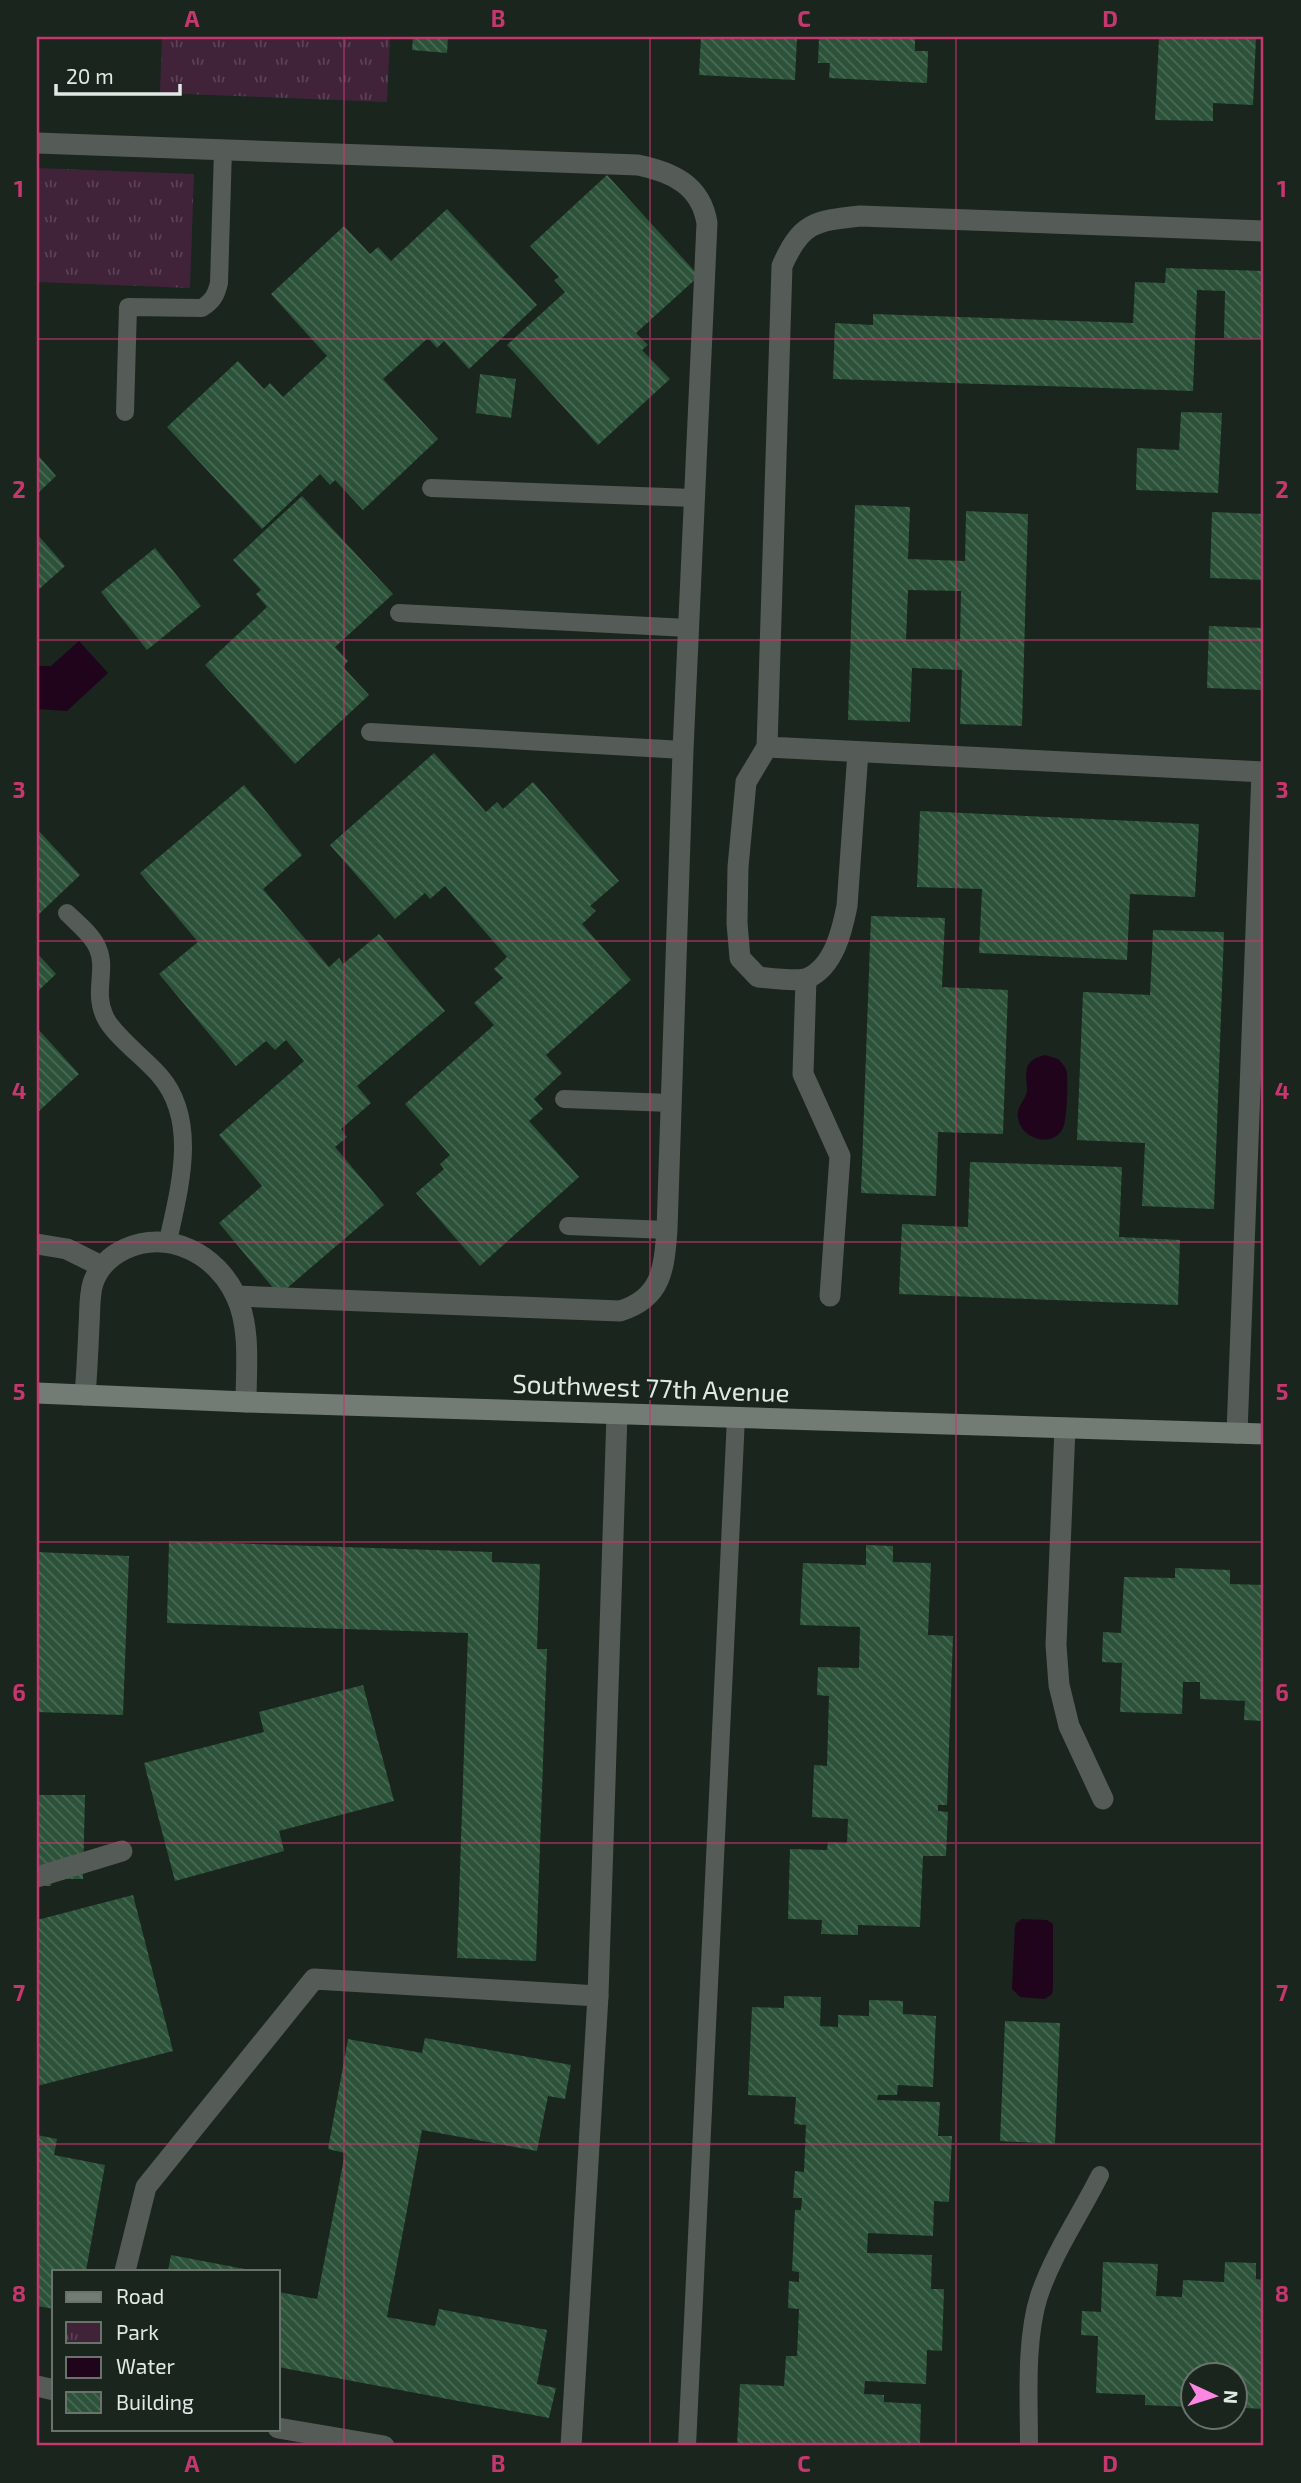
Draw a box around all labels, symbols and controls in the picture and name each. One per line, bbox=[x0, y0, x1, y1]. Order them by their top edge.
text: A bbox=[184, 4, 200, 32]
text: B bbox=[491, 4, 505, 32]
text: C bbox=[797, 4, 811, 32]
text: D bbox=[1102, 4, 1118, 32]
scale bar bbox=[56, 52, 180, 96]
text: 20 m bbox=[66, 63, 114, 88]
text: 1 bbox=[14, 174, 24, 202]
text: 1 bbox=[1277, 174, 1287, 202]
text: 2 bbox=[12, 475, 26, 503]
text: 2 bbox=[1275, 475, 1289, 503]
text: 3 bbox=[12, 775, 26, 803]
text: 3 bbox=[1275, 775, 1289, 803]
text: 4 bbox=[12, 1076, 26, 1104]
text: 4 bbox=[1275, 1076, 1289, 1104]
street label: Southwest 77th Avenue bbox=[512, 1367, 790, 1407]
text: 5 bbox=[13, 1377, 25, 1405]
text: 5 bbox=[1276, 1377, 1288, 1405]
text: 6 bbox=[12, 1678, 26, 1706]
text: 6 bbox=[1275, 1678, 1289, 1706]
text: 7 bbox=[13, 1978, 25, 2006]
text: 7 bbox=[1276, 1978, 1288, 2006]
legend bbox=[52, 2270, 280, 2430]
text: 8 bbox=[12, 2279, 26, 2307]
text: 8 bbox=[1275, 2279, 1289, 2307]
text: Road bbox=[116, 2283, 164, 2308]
text: Park bbox=[116, 2319, 159, 2344]
text: Water bbox=[116, 2353, 175, 2378]
north arrow bbox=[1178, 2360, 1248, 2430]
text: Building bbox=[116, 2389, 194, 2414]
text: N bbox=[1220, 2390, 1243, 2405]
text: A bbox=[184, 2449, 200, 2477]
text: B bbox=[491, 2449, 505, 2477]
text: C bbox=[797, 2449, 811, 2477]
text: D bbox=[1102, 2449, 1118, 2477]

